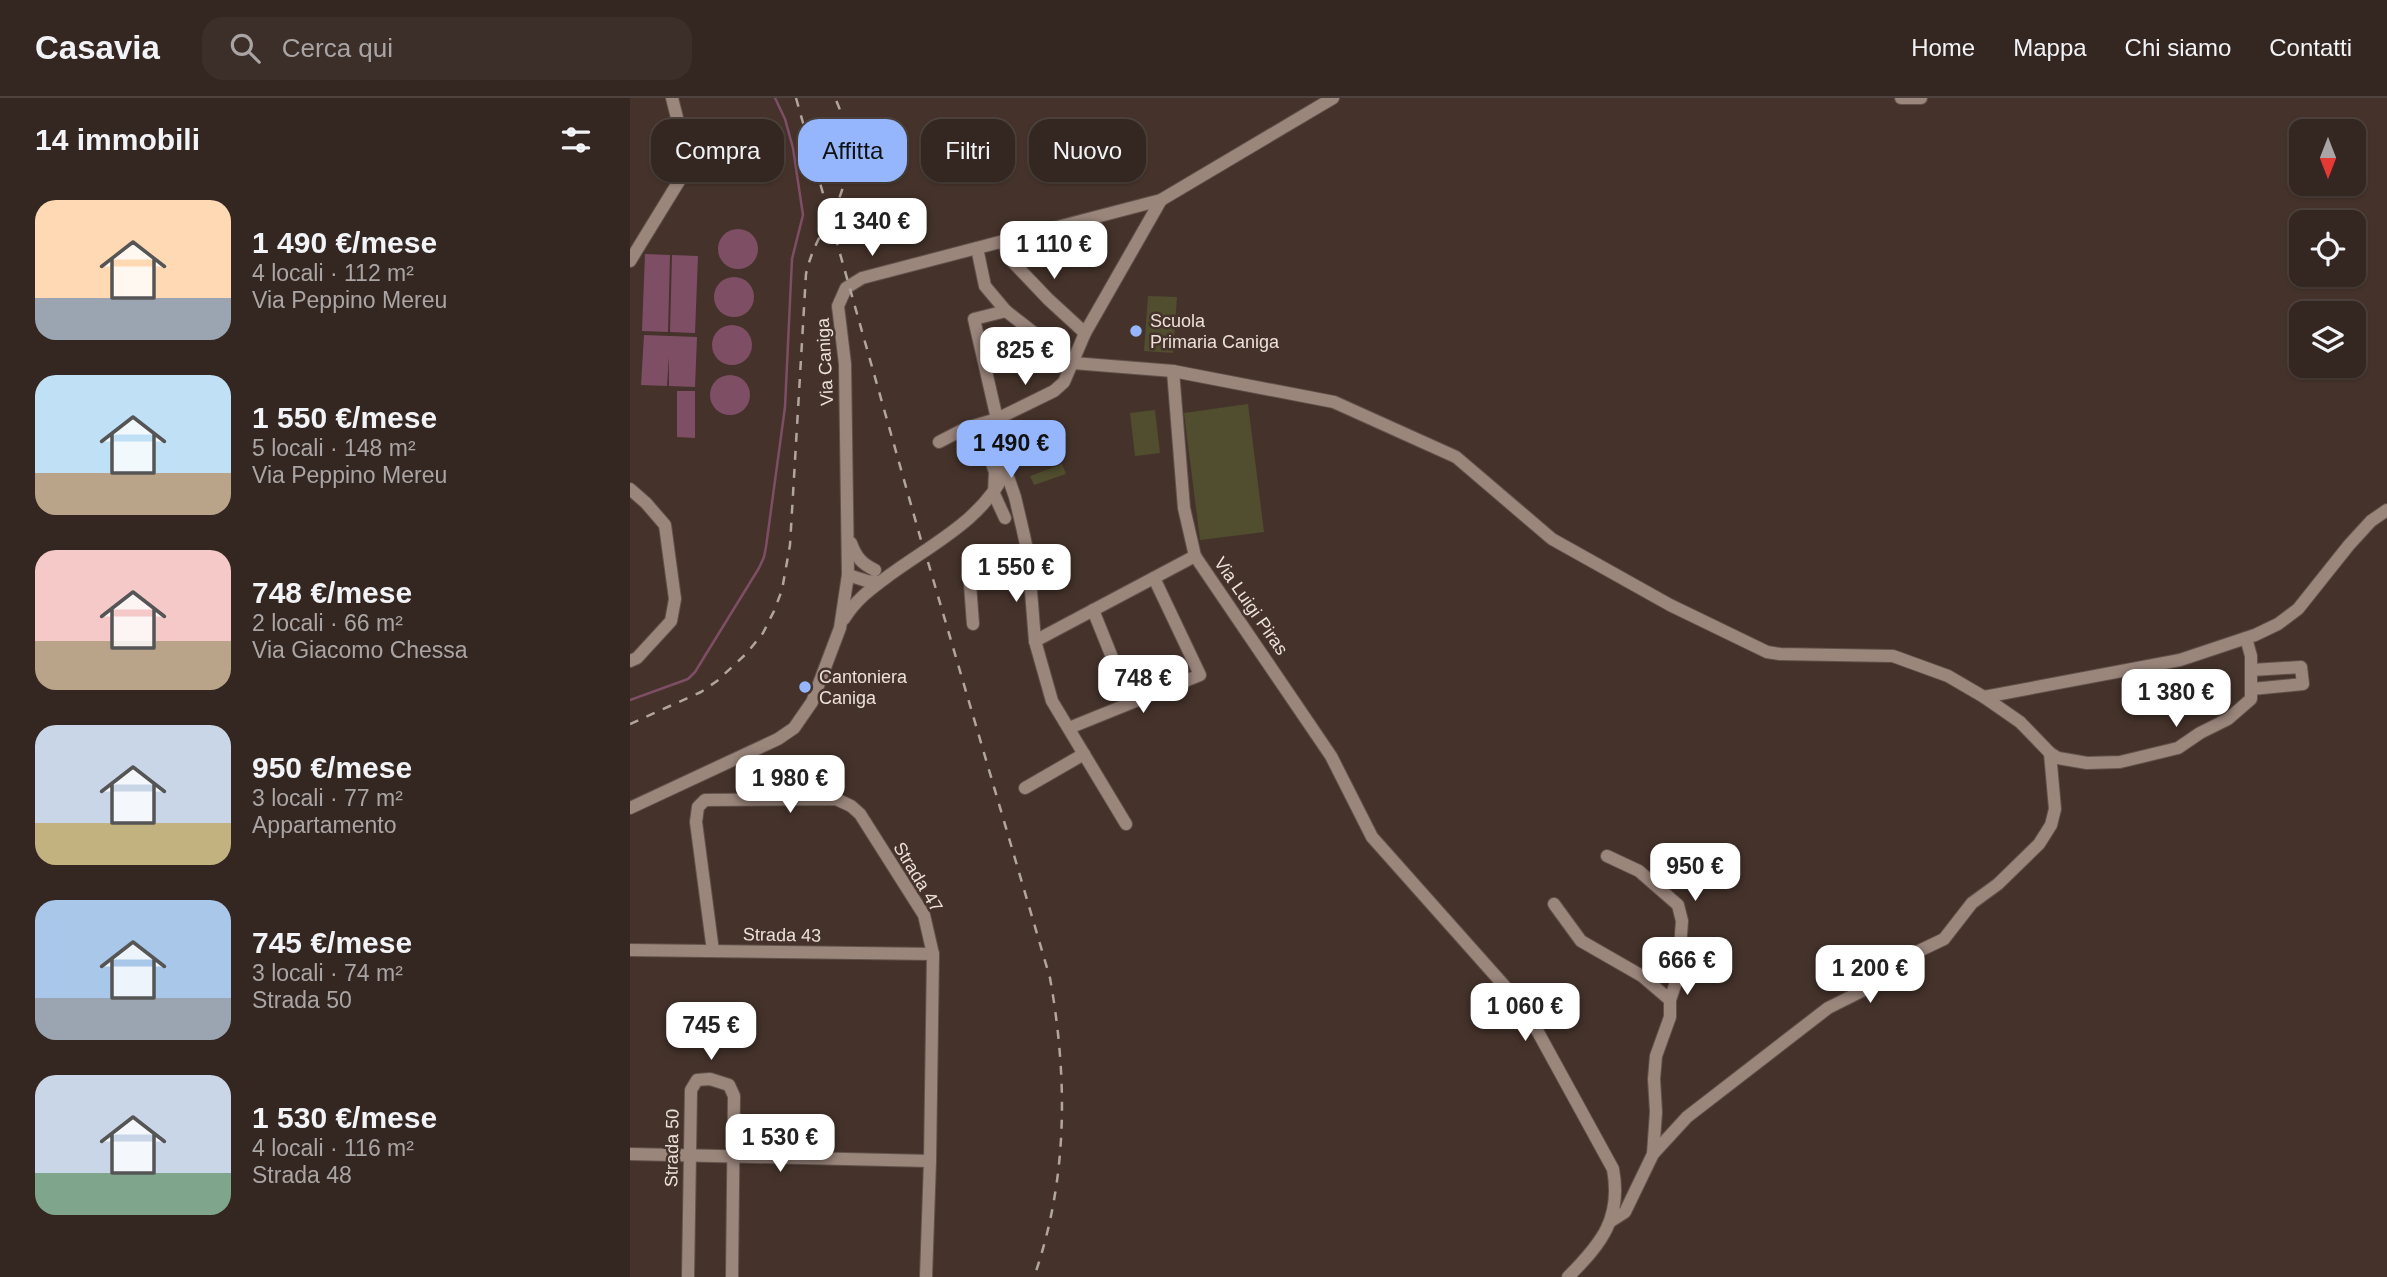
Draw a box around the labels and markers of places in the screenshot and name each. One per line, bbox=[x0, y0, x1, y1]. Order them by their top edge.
pin: 1 340 € bbox=[807, 198, 937, 258]
pin: 1 110 € bbox=[989, 222, 1119, 281]
place label: Scuola Primaria Caniga bbox=[1150, 311, 1280, 352]
marker: Scuola Primaria Caniga bbox=[1128, 323, 1144, 339]
pin: 825 € bbox=[976, 328, 1074, 387]
pin: 1 490 € bbox=[946, 420, 1076, 480]
pin: 1 550 € bbox=[951, 545, 1081, 604]
pin: 748 € bbox=[1094, 656, 1192, 715]
place label: Cantoniera Caniga bbox=[819, 667, 908, 708]
pin: 1 380 € bbox=[2111, 670, 2241, 729]
marker: Cantoniera Caniga bbox=[797, 679, 813, 695]
pin: 1 980 € bbox=[725, 756, 855, 815]
pin: 950 € bbox=[1646, 844, 1744, 903]
pin: 666 € bbox=[1638, 937, 1736, 997]
pin: 1 200 € bbox=[1805, 946, 1935, 1005]
pin: 1 060 € bbox=[1460, 984, 1590, 1043]
pin: 745 € bbox=[662, 1002, 760, 1062]
pin: 1 530 € bbox=[715, 1114, 845, 1174]

